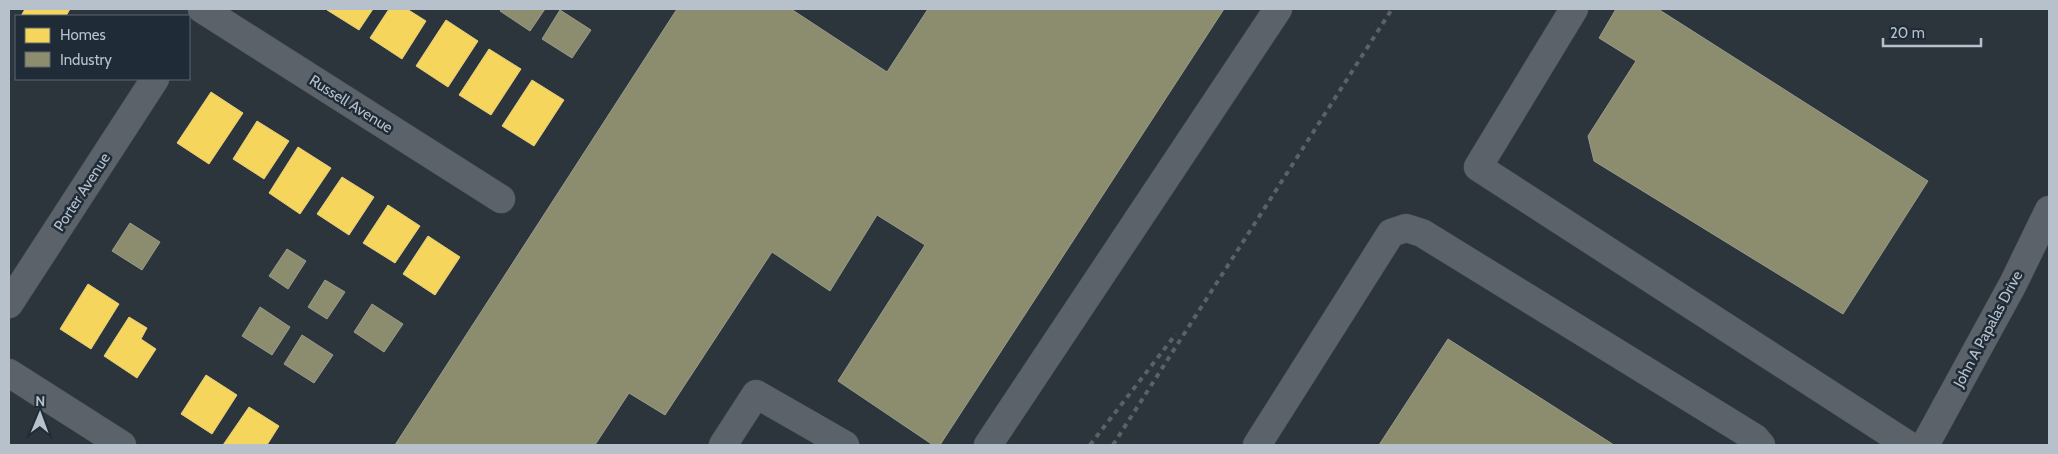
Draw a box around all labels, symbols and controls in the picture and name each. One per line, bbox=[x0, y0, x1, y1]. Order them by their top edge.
legend bbox=[15, 15, 190, 80]
scale bar bbox=[1883, 15, 1980, 47]
text: 20 m bbox=[1890, 24, 1925, 42]
text: Homes bbox=[60, 26, 106, 44]
text: Industry bbox=[60, 51, 112, 69]
street label: Russell Avenue bbox=[306, 71, 396, 137]
street label: Porter Avenue bbox=[50, 149, 114, 235]
street label: John A Papalas Drive bbox=[1949, 267, 2026, 391]
north arrow bbox=[15, 389, 65, 439]
text: N bbox=[35, 392, 45, 410]

